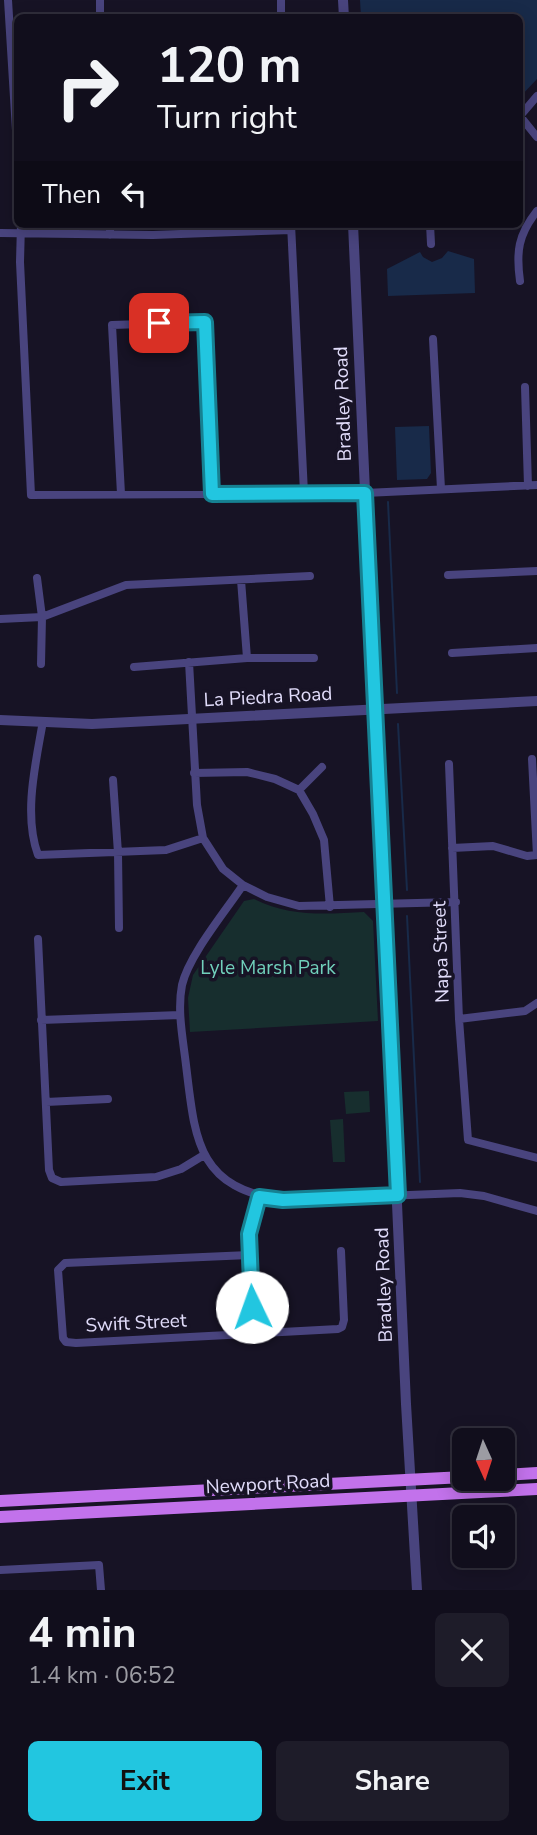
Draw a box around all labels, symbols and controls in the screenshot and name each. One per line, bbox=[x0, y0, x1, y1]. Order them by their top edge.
text: 120 m bbox=[157, 32, 301, 99]
icon: right bbox=[42, 42, 133, 133]
text: Turn right bbox=[157, 96, 297, 139]
icon: left bbox=[115, 175, 153, 213]
text: Then bbox=[42, 177, 101, 212]
pin bbox=[129, 293, 189, 353]
icon: arrive bbox=[140, 304, 178, 342]
street label: Bradley Road bbox=[328, 346, 358, 462]
street label: La Piedra Road bbox=[203, 681, 333, 713]
street label: Napa Street bbox=[426, 900, 456, 1003]
park label: Lyle Marsh Park bbox=[200, 955, 336, 981]
street label: Bradley Road bbox=[369, 1227, 399, 1343]
position arrow bbox=[215, 1270, 289, 1344]
street label: Swift Street bbox=[85, 1307, 188, 1339]
north arrow bbox=[452, 1428, 514, 1491]
map controls bbox=[452, 1428, 515, 1568]
street label: Newport Road bbox=[205, 1468, 331, 1500]
button: sound bbox=[452, 1505, 515, 1568]
text: 4 min bbox=[28, 1605, 137, 1662]
button: close bbox=[435, 1613, 509, 1687]
text: 1.4 km · 06:52 bbox=[28, 1660, 175, 1691]
button: Exit bbox=[28, 1741, 262, 1821]
button: Share bbox=[276, 1741, 509, 1821]

